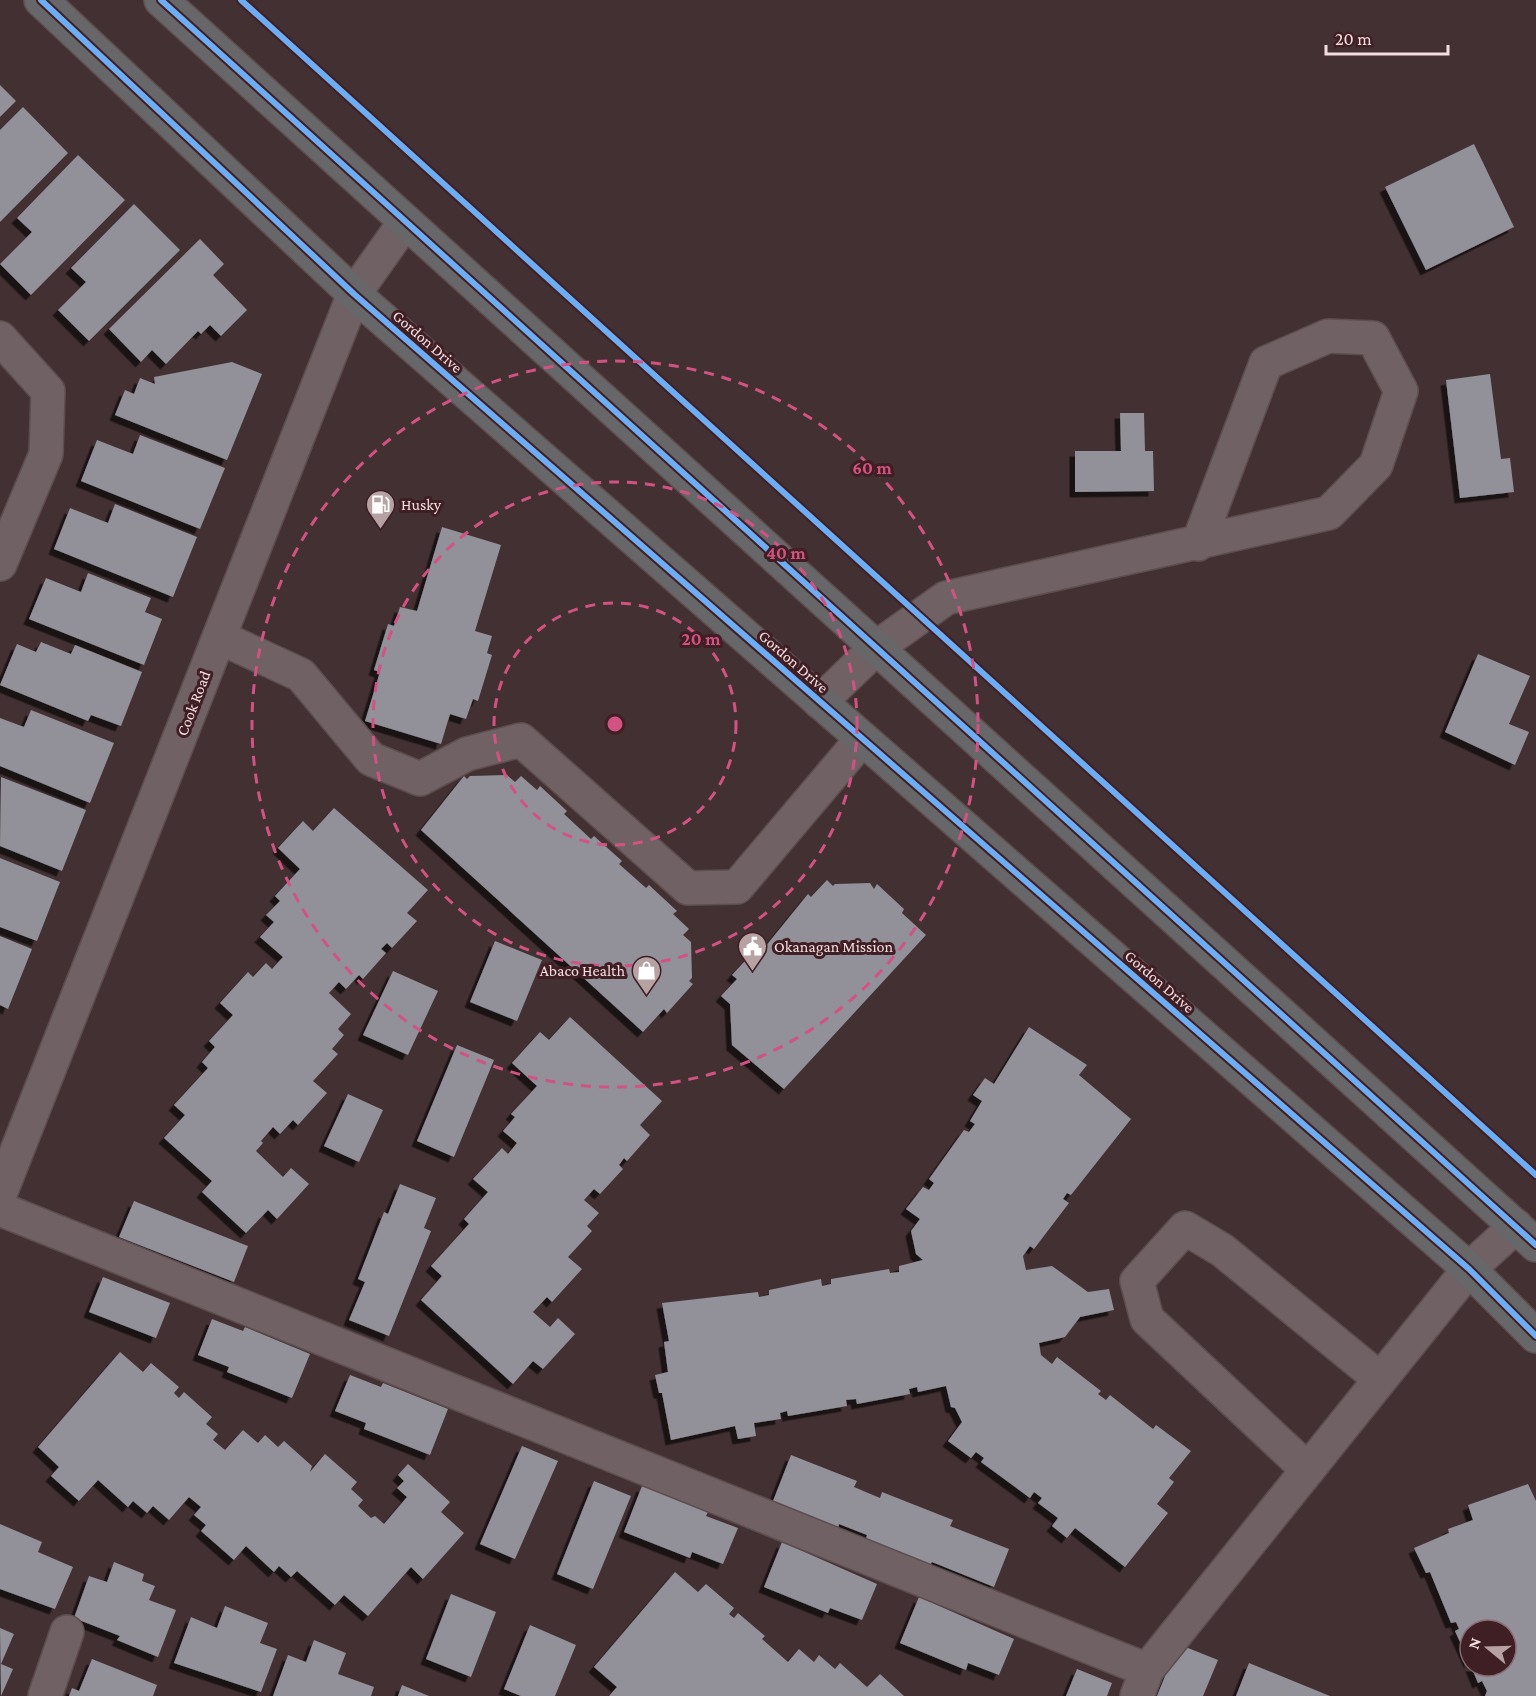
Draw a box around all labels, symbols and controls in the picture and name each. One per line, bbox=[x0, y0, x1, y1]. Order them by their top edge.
scale bar bbox=[1326, 18, 1448, 56]
text: 20 m bbox=[1335, 29, 1372, 49]
street label: Gordon Drive bbox=[390, 307, 466, 376]
text: 60 m bbox=[852, 458, 892, 478]
fuel station icon: Husky bbox=[364, 488, 396, 530]
place label: Husky bbox=[401, 496, 442, 514]
text: 40 m bbox=[766, 543, 806, 563]
street label: Gordon Drive bbox=[756, 627, 832, 696]
text: 20 m bbox=[682, 629, 721, 649]
street label: Cook Road bbox=[173, 668, 214, 738]
centre of rings bbox=[605, 714, 625, 734]
public building icon: Okanagan Mission bbox=[737, 930, 769, 972]
place label: Okanagan Mission bbox=[774, 938, 894, 956]
street label: Gordon Drive bbox=[1122, 947, 1198, 1016]
shop icon: Abaco Health bbox=[630, 954, 662, 996]
place label: Abaco Health bbox=[540, 962, 625, 979]
north arrow bbox=[1458, 1618, 1518, 1678]
text: N bbox=[1464, 1635, 1484, 1651]

